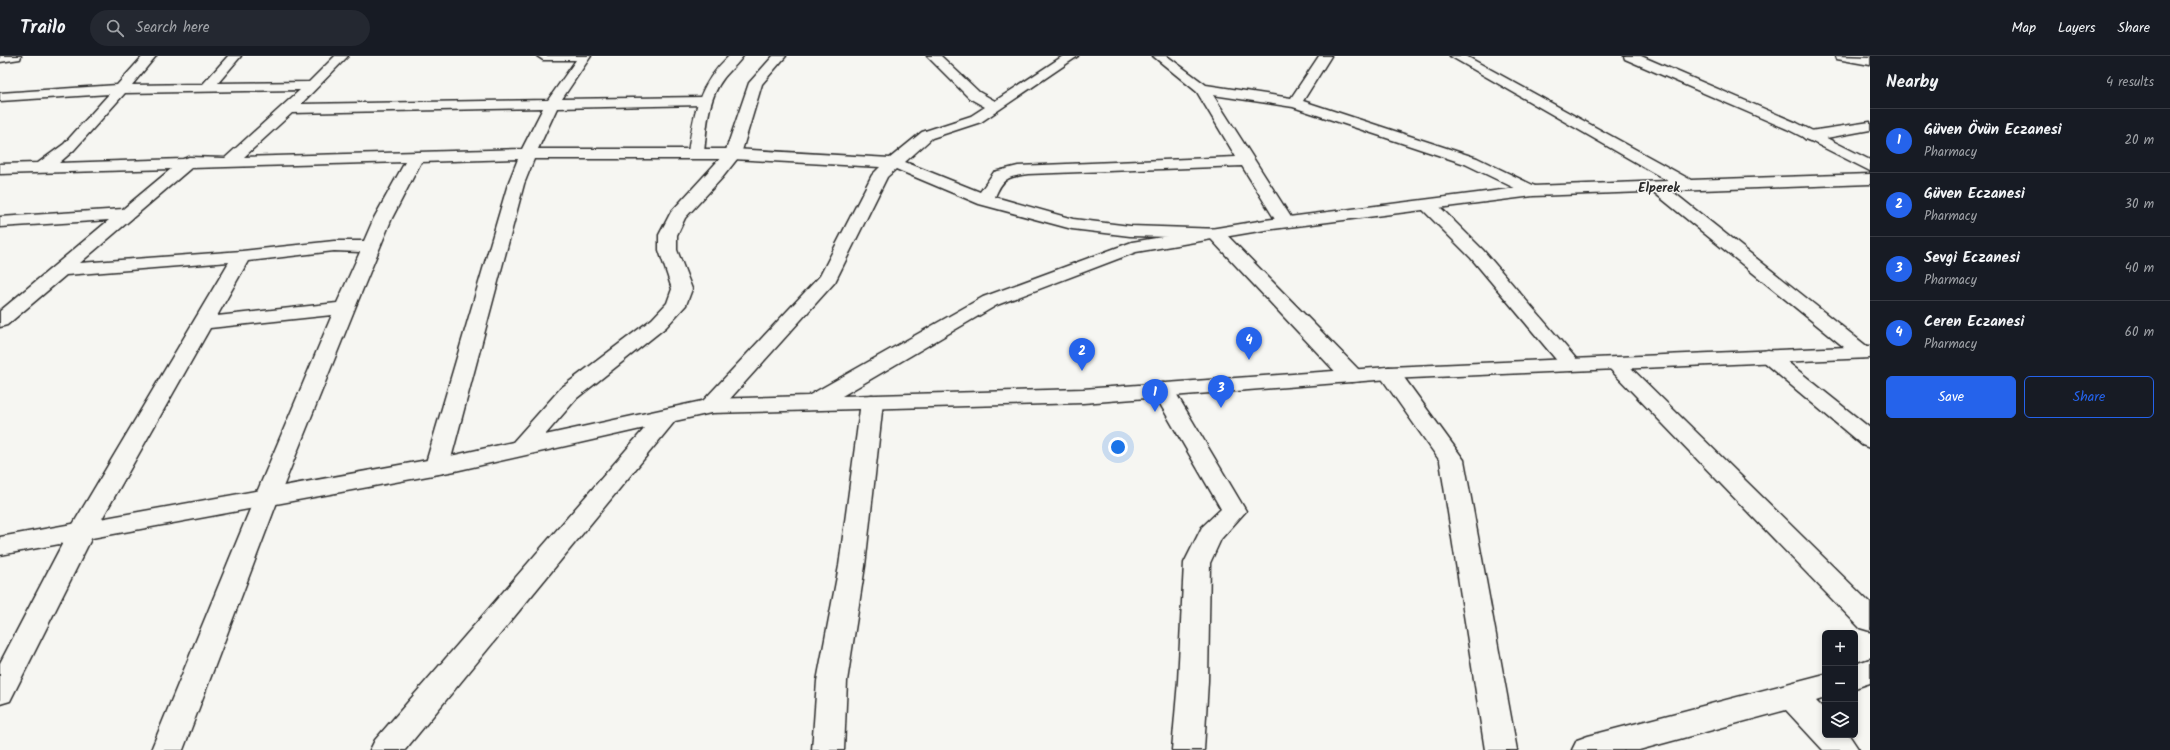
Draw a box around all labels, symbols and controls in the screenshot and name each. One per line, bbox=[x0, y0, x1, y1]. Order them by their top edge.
search box bbox=[90, 10, 370, 46]
text: Trailo bbox=[20, 13, 66, 43]
text: Search here bbox=[136, 16, 210, 40]
icon: search bbox=[104, 17, 126, 39]
text: Map bbox=[2012, 17, 2036, 39]
text: Layers bbox=[2058, 17, 2096, 39]
text: Share bbox=[2118, 17, 2150, 39]
text: Nearby bbox=[1886, 69, 1938, 96]
text: 4 results bbox=[2106, 72, 2154, 93]
text: Güven Övün Eczanesi bbox=[1924, 118, 2062, 142]
text: 1 bbox=[1897, 130, 1901, 151]
text: 20 m bbox=[2124, 130, 2154, 151]
text: Pharmacy bbox=[1924, 142, 1977, 163]
district label: Elperek bbox=[1638, 178, 1680, 199]
text: Güven Eczanesi bbox=[1924, 182, 2025, 206]
text: 2 bbox=[1895, 194, 1903, 215]
text: 30 m bbox=[2125, 194, 2154, 215]
text: Pharmacy bbox=[1924, 206, 1977, 227]
text: Sevgi Eczanesi bbox=[1924, 246, 2020, 270]
text: 3 bbox=[1895, 258, 1903, 279]
text: 40 m bbox=[2125, 258, 2154, 279]
text: Pharmacy bbox=[1924, 270, 1977, 291]
text: Ceren Eczanesi bbox=[1924, 310, 2024, 334]
text: 4 bbox=[1895, 322, 1903, 343]
text: 60 m bbox=[2125, 322, 2154, 343]
pin: 4 bbox=[1236, 327, 1262, 360]
text: Pharmacy bbox=[1924, 334, 1977, 355]
pin: 2 bbox=[1069, 338, 1095, 371]
pin: 3 bbox=[1208, 375, 1234, 408]
button: Save bbox=[1886, 376, 2016, 418]
button: Share bbox=[2024, 376, 2154, 418]
pin: 1 bbox=[1142, 379, 1168, 412]
your location bbox=[1108, 437, 1128, 457]
map controls bbox=[1822, 630, 1858, 738]
button: + bbox=[1822, 630, 1858, 666]
button: − bbox=[1822, 666, 1858, 702]
button: layers bbox=[1822, 702, 1858, 738]

